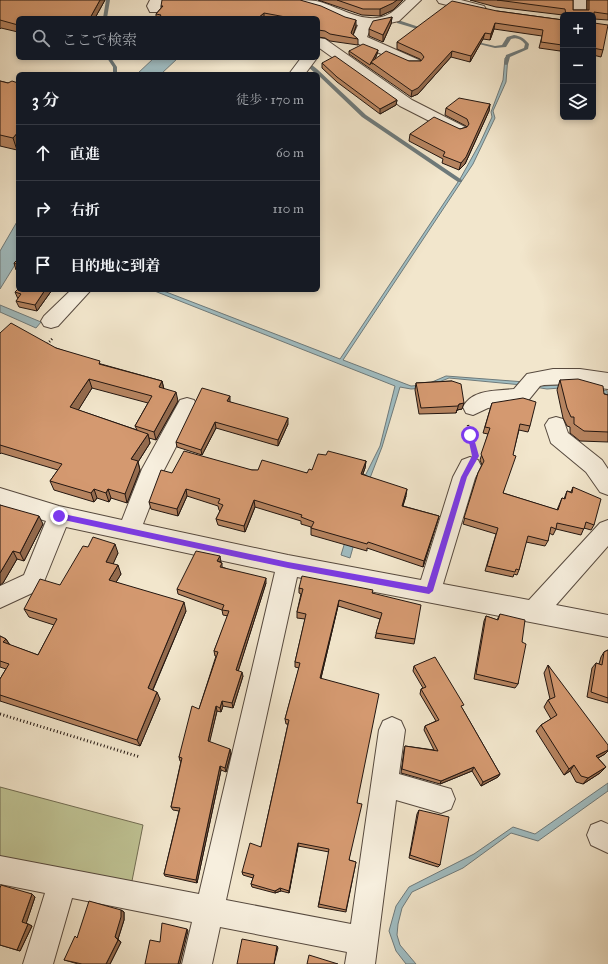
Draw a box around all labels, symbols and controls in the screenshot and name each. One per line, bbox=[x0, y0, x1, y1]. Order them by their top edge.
map controls bbox=[560, 12, 596, 120]
button: + bbox=[560, 12, 596, 48]
search box bbox=[16, 16, 320, 60]
icon: search bbox=[30, 27, 52, 49]
text: ここで検索 bbox=[62, 31, 137, 49]
button: − bbox=[560, 48, 596, 84]
button: layers bbox=[560, 84, 596, 120]
text: 3 分 bbox=[32, 90, 59, 111]
text: 徒歩 · 170 m bbox=[236, 92, 304, 108]
icon: ahead bbox=[32, 142, 54, 164]
text: 直進 bbox=[70, 145, 100, 163]
text: 60 m bbox=[276, 145, 304, 161]
icon: right bbox=[32, 198, 54, 220]
text: 右折 bbox=[70, 201, 100, 219]
text: 110 m bbox=[272, 201, 304, 217]
icon: arrive bbox=[32, 254, 54, 276]
text: 目的地に到着 bbox=[70, 257, 160, 275]
route start bbox=[461, 426, 479, 444]
route end bbox=[50, 507, 68, 525]

